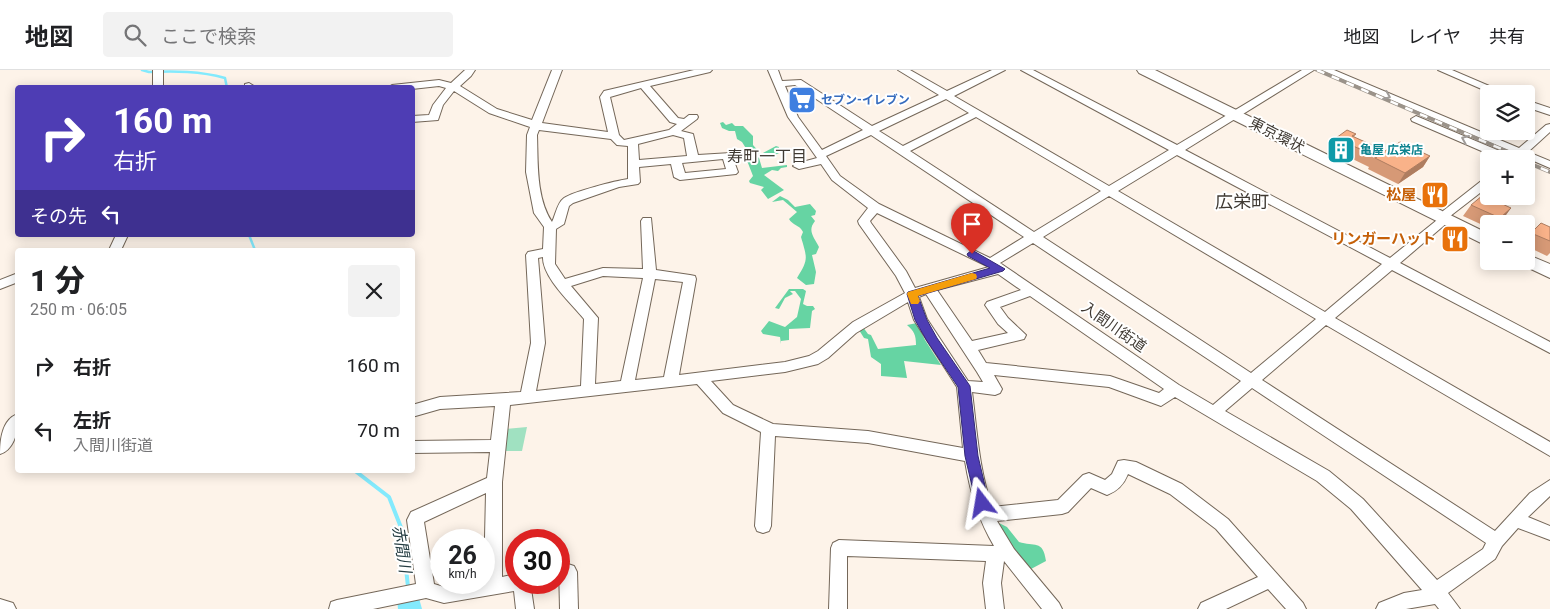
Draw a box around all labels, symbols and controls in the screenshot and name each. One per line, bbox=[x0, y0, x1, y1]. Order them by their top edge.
search box bbox=[103, 12, 453, 57]
icon: search bbox=[121, 21, 149, 49]
text: 地図 bbox=[25, 23, 73, 51]
text: ここで検索 bbox=[161, 25, 256, 48]
text: 地図 bbox=[1344, 26, 1380, 47]
text: レイヤ bbox=[1408, 26, 1461, 47]
text: 共有 bbox=[1489, 26, 1525, 47]
supermarket icon: セブン-イレブン bbox=[787, 85, 817, 115]
map controls bbox=[1480, 85, 1535, 270]
button: layers bbox=[1480, 85, 1535, 140]
one-way arrow bbox=[1382, 90, 1391, 100]
place label: セブン-イレブン bbox=[821, 93, 910, 107]
text: 160 m bbox=[113, 101, 212, 142]
icon: right bbox=[30, 105, 95, 170]
street label: 東京環状 bbox=[1246, 113, 1308, 157]
building icon: 亀屋 広栄店 bbox=[1326, 135, 1356, 165]
one-way arrow bbox=[1461, 135, 1470, 146]
place label: 亀屋 広栄店 bbox=[1360, 143, 1423, 157]
district label: 寿町一丁目 bbox=[727, 147, 807, 166]
text: 右折 bbox=[113, 149, 157, 174]
button: + bbox=[1480, 150, 1535, 205]
restaurant icon: 松屋 bbox=[1420, 180, 1450, 210]
place label: 松屋 bbox=[1386, 186, 1416, 204]
district label: 広栄町 bbox=[1215, 191, 1269, 212]
icon: left bbox=[97, 200, 125, 228]
pin bbox=[951, 203, 993, 254]
text: その先 bbox=[30, 205, 87, 228]
icon: arrive bbox=[958, 210, 986, 238]
button: − bbox=[1480, 215, 1535, 270]
restaurant icon: リンガーハット bbox=[1440, 224, 1470, 254]
place label: リンガーハット bbox=[1331, 230, 1436, 248]
text: 1 分 bbox=[30, 263, 85, 298]
button: close bbox=[348, 265, 400, 317]
street label: 入間川街道 bbox=[1078, 298, 1150, 356]
text: 250 m · 06:05 bbox=[30, 300, 127, 319]
icon: right bbox=[30, 352, 58, 380]
text: 160 m bbox=[347, 354, 400, 377]
text: 右折 bbox=[73, 356, 111, 379]
text: 左折 bbox=[73, 409, 111, 432]
icon: left bbox=[30, 417, 58, 445]
text: 70 m bbox=[357, 419, 400, 442]
text: 入間川街道 bbox=[73, 436, 153, 455]
position arrow bbox=[955, 476, 1007, 528]
water label: 赤間川 bbox=[389, 524, 415, 576]
speed limit sign: 30 bbox=[505, 529, 570, 594]
text: 26 bbox=[448, 541, 477, 570]
text: km/h bbox=[448, 567, 477, 581]

